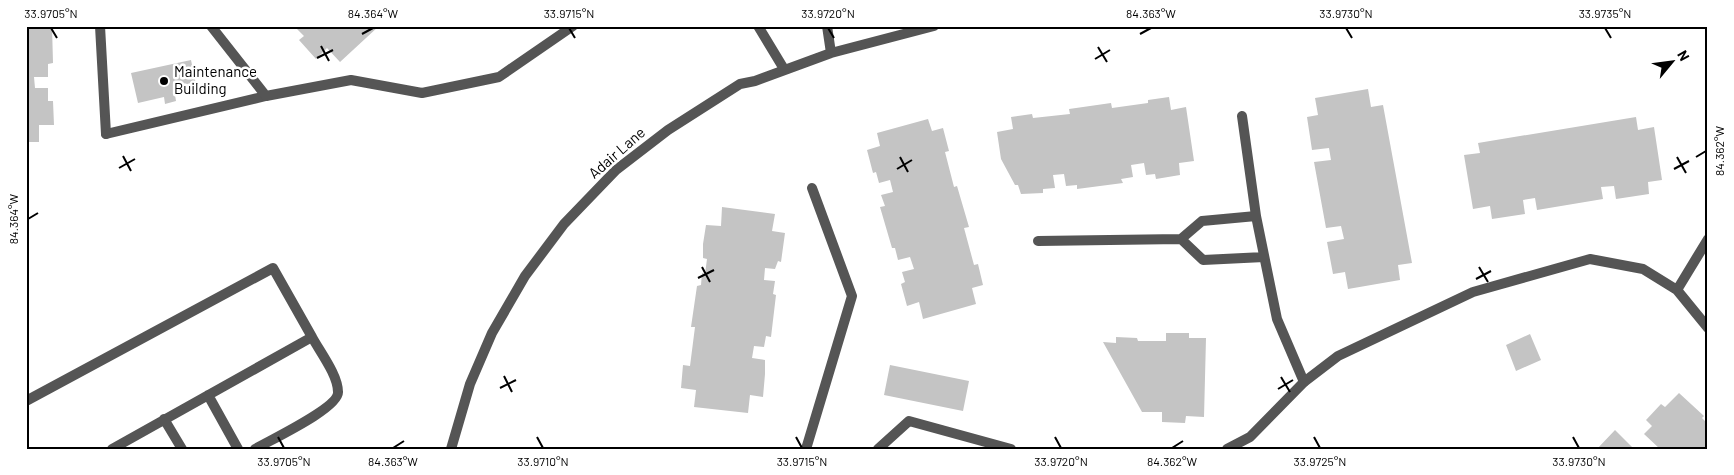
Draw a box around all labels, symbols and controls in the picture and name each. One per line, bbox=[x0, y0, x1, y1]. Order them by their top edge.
text: 33.9705°N bbox=[24, 6, 78, 20]
text: 84.364°W bbox=[348, 6, 399, 20]
text: 33.9715°N bbox=[544, 6, 594, 20]
text: 33.9720°N bbox=[801, 6, 855, 20]
text: 84.363°W bbox=[1126, 6, 1176, 20]
text: 33.9730°N bbox=[1319, 6, 1373, 20]
text: 33.9735°N bbox=[1579, 6, 1631, 20]
north arrow bbox=[1646, 38, 1696, 88]
text: N bbox=[1674, 47, 1693, 64]
place label: Maintenance Building bbox=[174, 62, 257, 97]
marker: Maintenance Building bbox=[158, 75, 170, 87]
street label: Adair Lane bbox=[584, 123, 648, 182]
text: 84.362°W bbox=[1712, 125, 1726, 176]
text: 84.364°W bbox=[6, 193, 20, 244]
text: 33.9705°N bbox=[257, 454, 311, 468]
text: 84.363°W bbox=[368, 454, 418, 468]
text: 33.9710°N bbox=[517, 454, 569, 468]
text: 33.9715°N bbox=[777, 454, 827, 468]
text: 33.9720°N bbox=[1034, 454, 1088, 468]
text: 84.362°W bbox=[1147, 454, 1198, 468]
text: 33.9725°N bbox=[1294, 454, 1346, 468]
text: 33.9730°N bbox=[1552, 454, 1606, 468]

